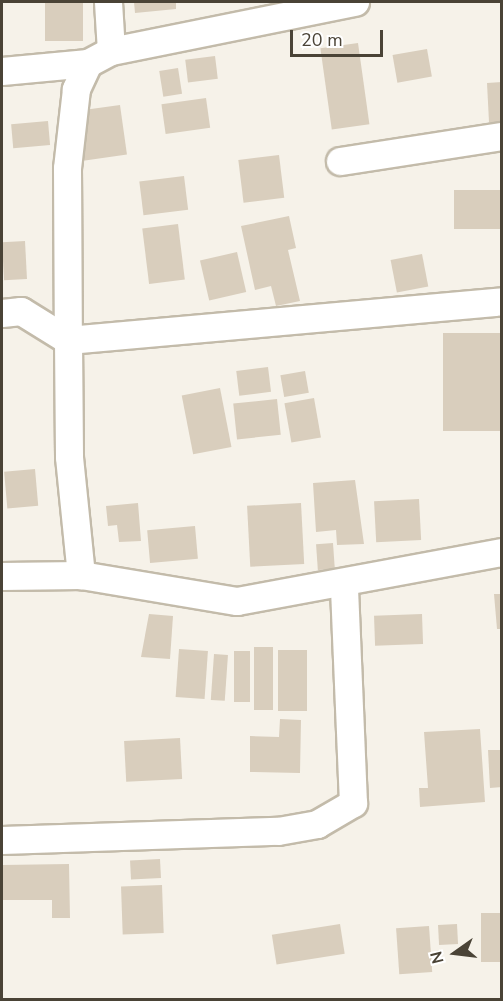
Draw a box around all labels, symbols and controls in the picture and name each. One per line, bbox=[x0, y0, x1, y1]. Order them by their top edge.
scale bar bbox=[293, 18, 386, 56]
text: 20 m bbox=[301, 28, 343, 52]
north arrow bbox=[425, 923, 485, 983]
text: N bbox=[425, 949, 450, 966]

